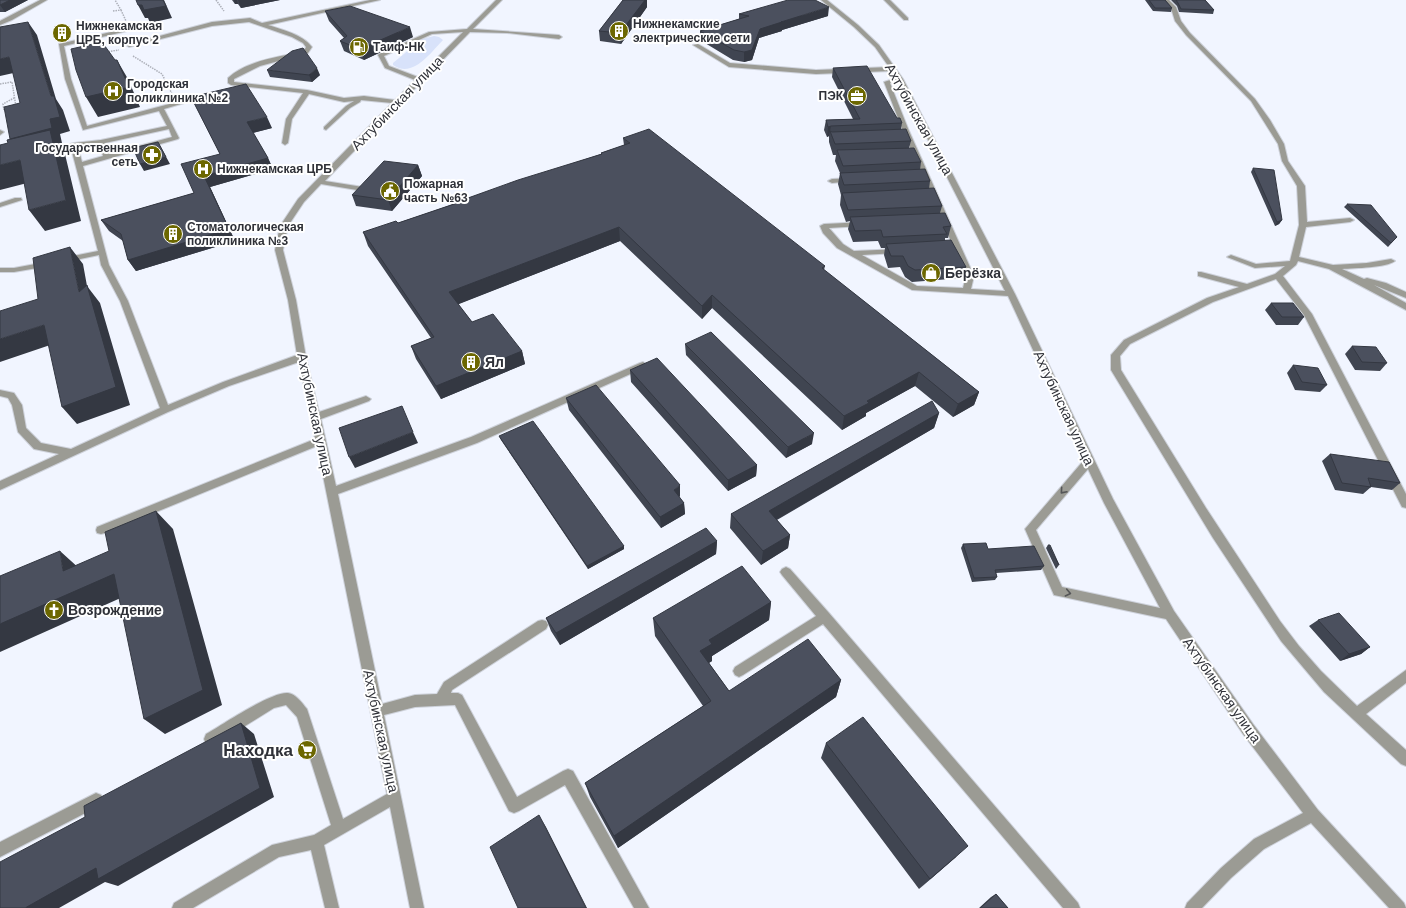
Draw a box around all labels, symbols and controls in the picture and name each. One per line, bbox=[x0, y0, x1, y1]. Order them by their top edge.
place label: Нижнекамские электрические сети bbox=[633, 17, 750, 45]
place label: Нижнекамская ЦРБ, корпус 2 bbox=[76, 19, 162, 47]
building icon: Нижнекамские электрические сети bbox=[608, 20, 630, 42]
building icon: Нижнекамская ЦРБ, корпус 2 bbox=[51, 22, 73, 44]
fuel station icon: Таиф-НК bbox=[348, 36, 370, 58]
place label: Таиф-НК bbox=[373, 40, 425, 54]
street label: Ахтубинская улица bbox=[348, 52, 446, 153]
street label: Ахтубинская улица bbox=[882, 61, 956, 178]
place label: Городская поликлиника №2 bbox=[127, 77, 228, 105]
hospital icon: Городская поликлиника №2 bbox=[102, 80, 124, 102]
office icon: ПЭК bbox=[846, 85, 868, 107]
place label: ПЭК bbox=[819, 89, 844, 103]
place label: Государственная сеть bbox=[35, 141, 138, 169]
pharmacy icon: Государственная сеть bbox=[141, 144, 163, 166]
hospital icon: Нижнекамская ЦРБ bbox=[192, 158, 214, 180]
place label: Нижнекамская ЦРБ bbox=[217, 162, 332, 176]
place label: Пожарная часть №63 bbox=[404, 177, 468, 205]
public building icon: Пожарная часть №63 bbox=[379, 180, 401, 202]
place label: Стоматологическая поликлиника №3 bbox=[187, 220, 304, 248]
building icon: Стоматологическая поликлиника №3 bbox=[162, 223, 184, 245]
shop icon: Берёзка bbox=[920, 262, 942, 284]
place label: Берёзка bbox=[945, 265, 1001, 281]
street label: Ахтубинская улица bbox=[1030, 348, 1098, 468]
street label: Ахтубинская улица bbox=[294, 351, 336, 477]
building icon: Ял bbox=[460, 351, 482, 373]
place label: Ял bbox=[485, 354, 504, 370]
one-way arrow bbox=[1061, 486, 1068, 493]
one-way arrow bbox=[1065, 589, 1071, 597]
church icon: Возрождение bbox=[43, 599, 65, 621]
place label: Возрождение bbox=[68, 602, 162, 618]
street label: Ахтубинская улица bbox=[1180, 634, 1264, 746]
street label: Ахтубинская улица bbox=[360, 668, 402, 794]
supermarket icon: Находка bbox=[296, 739, 318, 761]
place label: Находка bbox=[223, 741, 294, 760]

